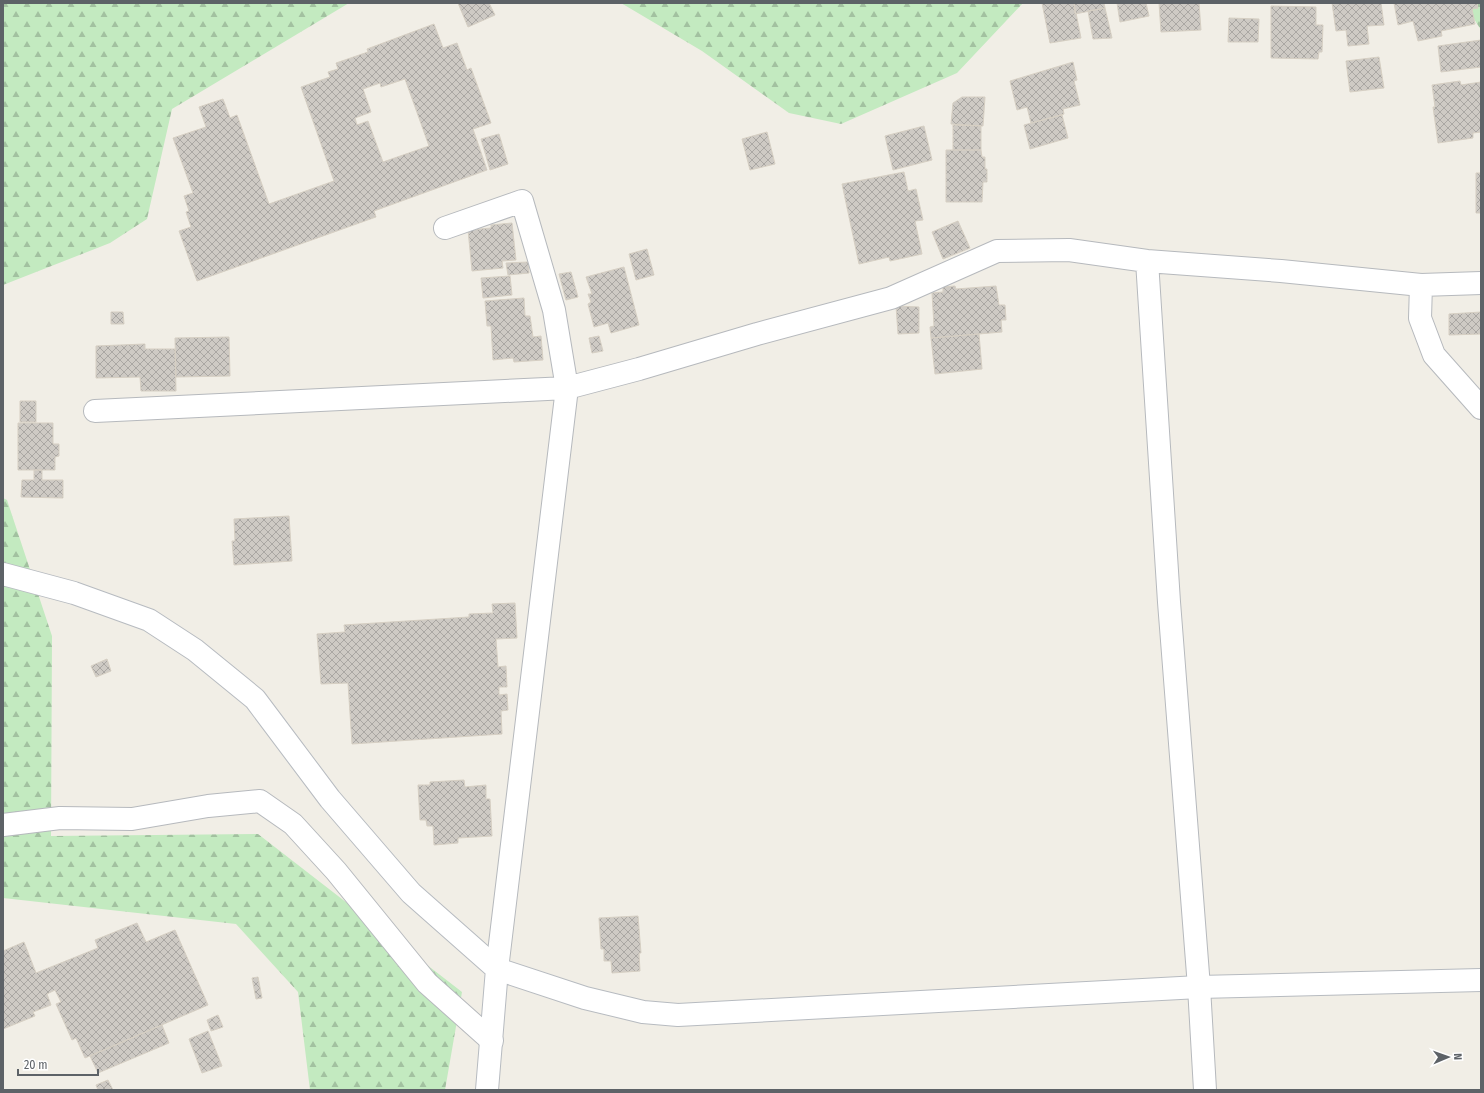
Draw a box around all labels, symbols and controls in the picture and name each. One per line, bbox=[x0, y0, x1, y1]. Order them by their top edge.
north arrow bbox=[1428, 1037, 1468, 1077]
scale bar bbox=[18, 1051, 98, 1077]
text: N bbox=[1451, 1053, 1464, 1060]
text: 20 m bbox=[24, 1058, 48, 1072]

